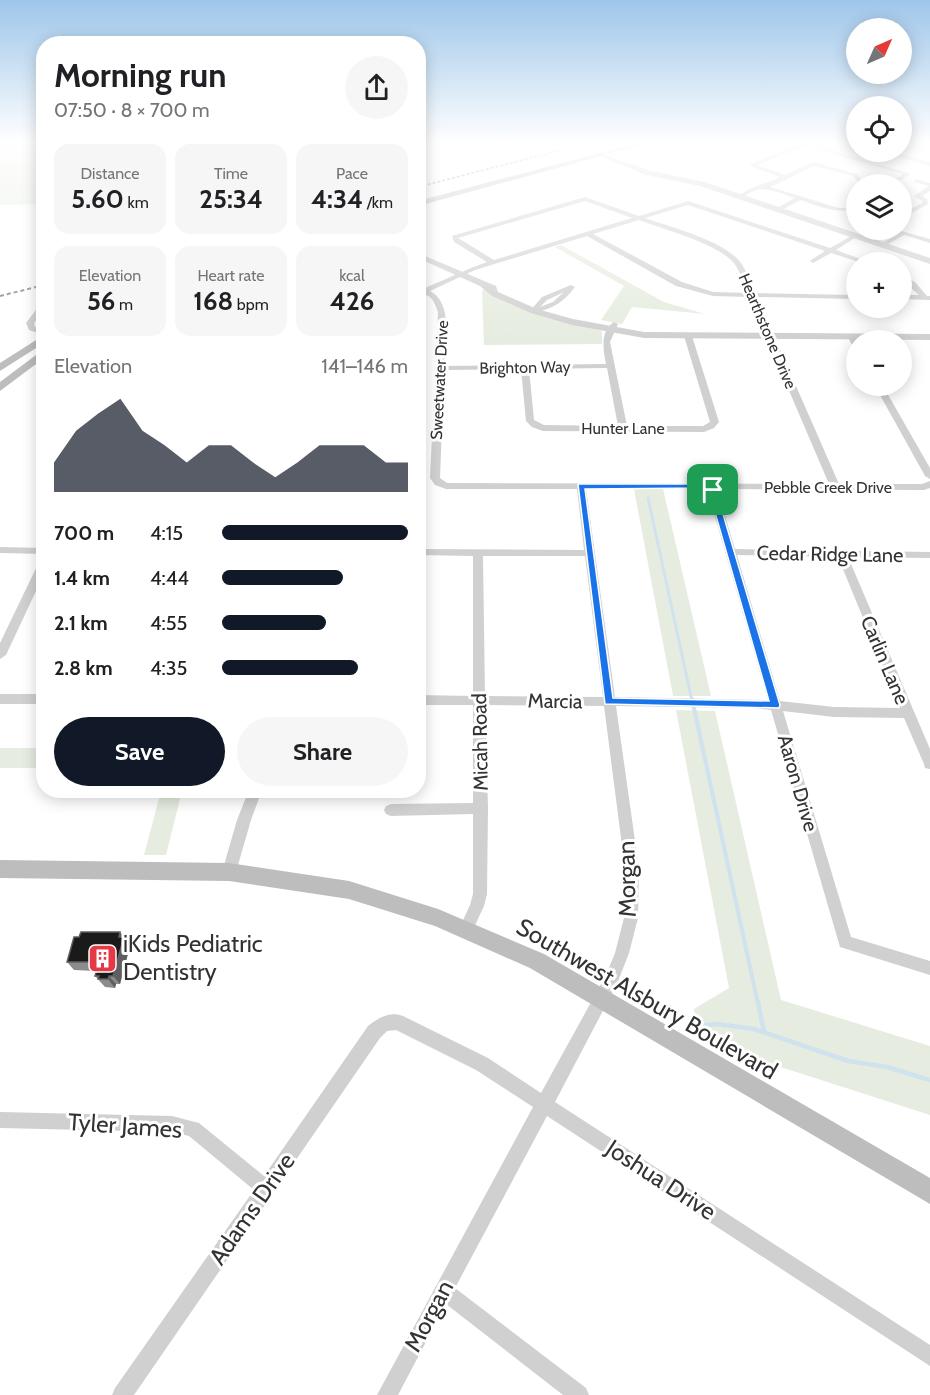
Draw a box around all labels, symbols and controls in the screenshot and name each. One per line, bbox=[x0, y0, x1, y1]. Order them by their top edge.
north arrow bbox=[846, 18, 912, 84]
map controls bbox=[846, 18, 912, 396]
text: Morning run bbox=[54, 55, 226, 95]
button: share bbox=[345, 56, 408, 119]
button: locate bbox=[846, 96, 912, 162]
text: 07:50 · 8 × 700 m bbox=[54, 98, 210, 122]
text: Distance bbox=[81, 164, 139, 183]
text: Time bbox=[214, 164, 248, 183]
text: Pace bbox=[336, 164, 368, 183]
button: layers bbox=[846, 174, 912, 240]
text: 5.60 bbox=[71, 183, 124, 215]
text: 25:34 bbox=[199, 183, 263, 215]
text: 4:34 bbox=[311, 183, 363, 215]
text: km bbox=[124, 193, 149, 212]
text: /km bbox=[363, 193, 393, 212]
button: + bbox=[846, 252, 912, 318]
text: Elevation bbox=[79, 266, 141, 285]
text: Heart rate bbox=[198, 266, 264, 285]
text: kcal bbox=[339, 266, 365, 285]
street label: Hearthstone Drive bbox=[735, 271, 800, 392]
text: 56 bbox=[87, 285, 115, 317]
text: 168 bbox=[193, 285, 233, 317]
text: 426 bbox=[330, 285, 374, 317]
text: m bbox=[115, 295, 133, 314]
text: bpm bbox=[233, 295, 269, 314]
street label: Sweetwater Drive bbox=[427, 320, 452, 440]
button: − bbox=[846, 330, 912, 396]
text: Elevation bbox=[54, 354, 132, 378]
text: 141–146 m bbox=[321, 354, 408, 378]
street label: Brighton Way bbox=[479, 357, 571, 378]
street label: Hunter Lane bbox=[581, 419, 665, 438]
pin bbox=[687, 464, 738, 515]
icon: arrive bbox=[696, 473, 729, 506]
street label: Pebble Creek Drive bbox=[764, 478, 892, 497]
text: 700 m bbox=[54, 521, 114, 545]
text: 4:15 bbox=[150, 521, 183, 545]
street label: Cedar Ridge Lane bbox=[756, 541, 904, 567]
text: 1.4 km bbox=[54, 566, 110, 590]
text: 4:44 bbox=[150, 566, 189, 590]
text: 2.1 km bbox=[54, 611, 108, 635]
text: 4:55 bbox=[150, 611, 187, 635]
street label: Carlin Lane bbox=[856, 612, 914, 708]
text: 2.8 km bbox=[54, 656, 113, 680]
text: 4:35 bbox=[150, 656, 187, 680]
street label: Marcia bbox=[527, 689, 583, 713]
street label: Micah Road bbox=[467, 693, 493, 791]
button: Save bbox=[54, 717, 225, 786]
button: Share bbox=[237, 717, 408, 786]
street label: Aaron Drive bbox=[773, 732, 823, 834]
street label: Morgan bbox=[611, 840, 642, 918]
street label: Southwest Alsbury Boulevard bbox=[512, 912, 783, 1085]
place label: iKids Pediatric Dentistry bbox=[123, 929, 263, 986]
building icon: iKids Pediatric Dentistry bbox=[86, 942, 118, 974]
street label: Tyler James bbox=[67, 1107, 183, 1144]
street label: Joshua Drive bbox=[600, 1133, 722, 1226]
street label: Adams Drive bbox=[203, 1147, 301, 1270]
street label: Morgan bbox=[398, 1275, 459, 1356]

